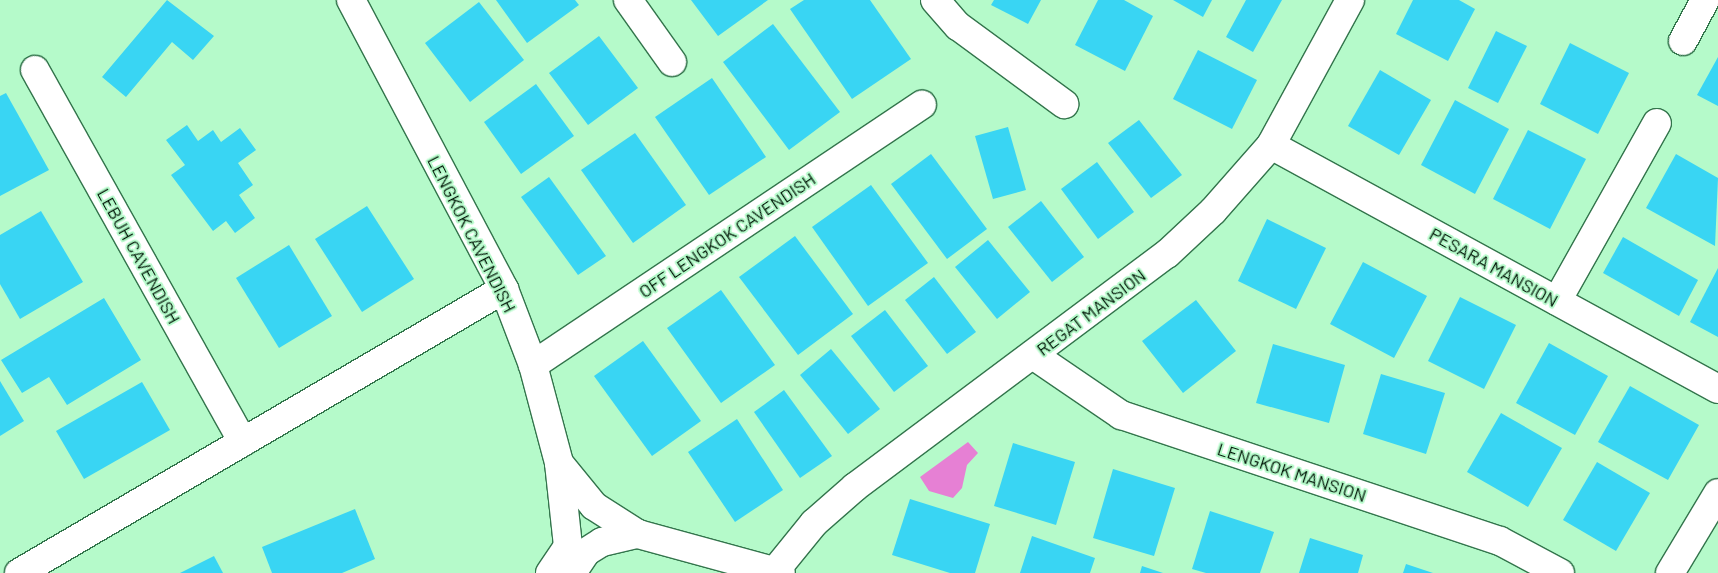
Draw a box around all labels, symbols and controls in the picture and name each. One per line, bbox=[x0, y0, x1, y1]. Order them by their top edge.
street label: LENGKOK CAVENDISH bbox=[423, 152, 521, 316]
street label: OFF LENGKOK CAVENDISH bbox=[635, 168, 819, 302]
street label: LEBUH CAVENDISH bbox=[93, 184, 185, 328]
street label: PESARA MANSION bbox=[1426, 223, 1562, 311]
street label: REGAT MANSION bbox=[1032, 264, 1150, 360]
street label: LENGKOK MANSION bbox=[1215, 438, 1369, 506]

